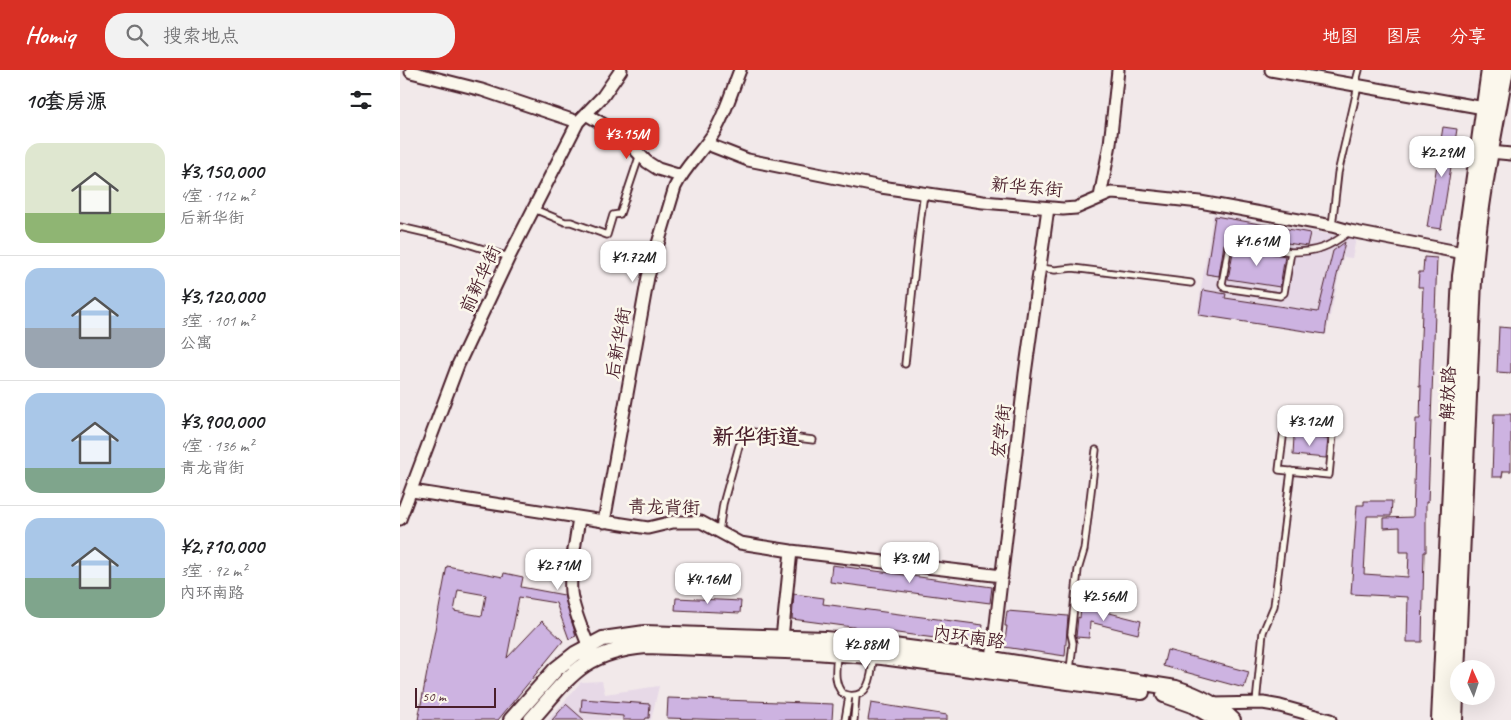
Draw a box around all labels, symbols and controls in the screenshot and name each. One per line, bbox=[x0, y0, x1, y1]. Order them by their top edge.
search box bbox=[105, 13, 455, 58]
text: Homiq bbox=[25, 20, 75, 50]
icon: search bbox=[123, 21, 151, 49]
text: 搜索地点 bbox=[163, 24, 239, 48]
text: 地图 bbox=[1322, 25, 1358, 47]
text: 图层 bbox=[1386, 25, 1422, 47]
text: 分享 bbox=[1450, 25, 1486, 47]
icon: filters bbox=[347, 86, 375, 114]
text: 10套房源 bbox=[25, 88, 107, 114]
pin: ¥3.15M bbox=[586, 118, 668, 160]
text: ¥3.15M bbox=[605, 124, 649, 144]
pin: ¥2.29M bbox=[1401, 136, 1483, 178]
text: ¥2.29M bbox=[1420, 142, 1464, 162]
text: ¥3,150,000 bbox=[180, 158, 264, 184]
icon: home bbox=[65, 163, 125, 223]
street label: 新华东街 bbox=[990, 173, 1064, 201]
text: 4室 · 112 m² bbox=[180, 186, 254, 206]
text: 后新华街 bbox=[180, 208, 244, 228]
pin: ¥1.61M bbox=[1216, 224, 1298, 267]
text: ¥1.61M bbox=[1235, 231, 1279, 251]
pin: ¥1.72M bbox=[592, 240, 674, 283]
street label: 前新华街 bbox=[455, 242, 505, 316]
text: ¥1.72M bbox=[611, 247, 655, 267]
text: ¥3,120,000 bbox=[180, 283, 264, 309]
icon: home bbox=[65, 288, 125, 348]
street label: 后新华街 bbox=[601, 306, 635, 380]
text: 3室 · 101 m² bbox=[180, 311, 254, 331]
text: 公寓 bbox=[180, 333, 212, 353]
street label: 解放路 bbox=[1436, 366, 1460, 420]
street label: 宏学街 bbox=[987, 403, 1015, 459]
pin: ¥3.12M bbox=[1269, 404, 1351, 447]
text: ¥3,900,000 bbox=[180, 408, 264, 434]
text: ¥3.12M bbox=[1288, 411, 1332, 431]
icon: home bbox=[65, 413, 125, 473]
district label: 新华街道 bbox=[712, 423, 800, 451]
text: 4室 · 136 m² bbox=[180, 436, 254, 456]
text: 青龙背街 bbox=[180, 458, 244, 478]
street label: 青龙背街 bbox=[628, 495, 700, 519]
text: ¥2,710,000 bbox=[180, 533, 264, 559]
icon: home bbox=[65, 538, 125, 598]
pin: ¥3.9M bbox=[875, 542, 945, 584]
pin: ¥2.71M bbox=[517, 548, 599, 591]
text: ¥3.9M bbox=[892, 548, 928, 568]
text: ¥2.71M bbox=[536, 555, 580, 575]
text: 3室 · 92 m² bbox=[180, 561, 246, 581]
pin: ¥4.16M bbox=[667, 562, 749, 605]
text: ¥4.16M bbox=[686, 569, 730, 589]
pin: ¥2.56M bbox=[1063, 580, 1145, 622]
text: 内环南路 bbox=[180, 583, 244, 603]
text: ¥2.56M bbox=[1082, 586, 1126, 606]
street label: 内环南路 bbox=[932, 621, 1006, 653]
pin: ¥2.88M bbox=[825, 628, 907, 670]
text: ¥2.88M bbox=[844, 634, 888, 654]
north arrow bbox=[1450, 660, 1495, 705]
map controls bbox=[1450, 660, 1495, 705]
scale bar bbox=[415, 685, 496, 708]
text: 50 m bbox=[422, 688, 446, 705]

